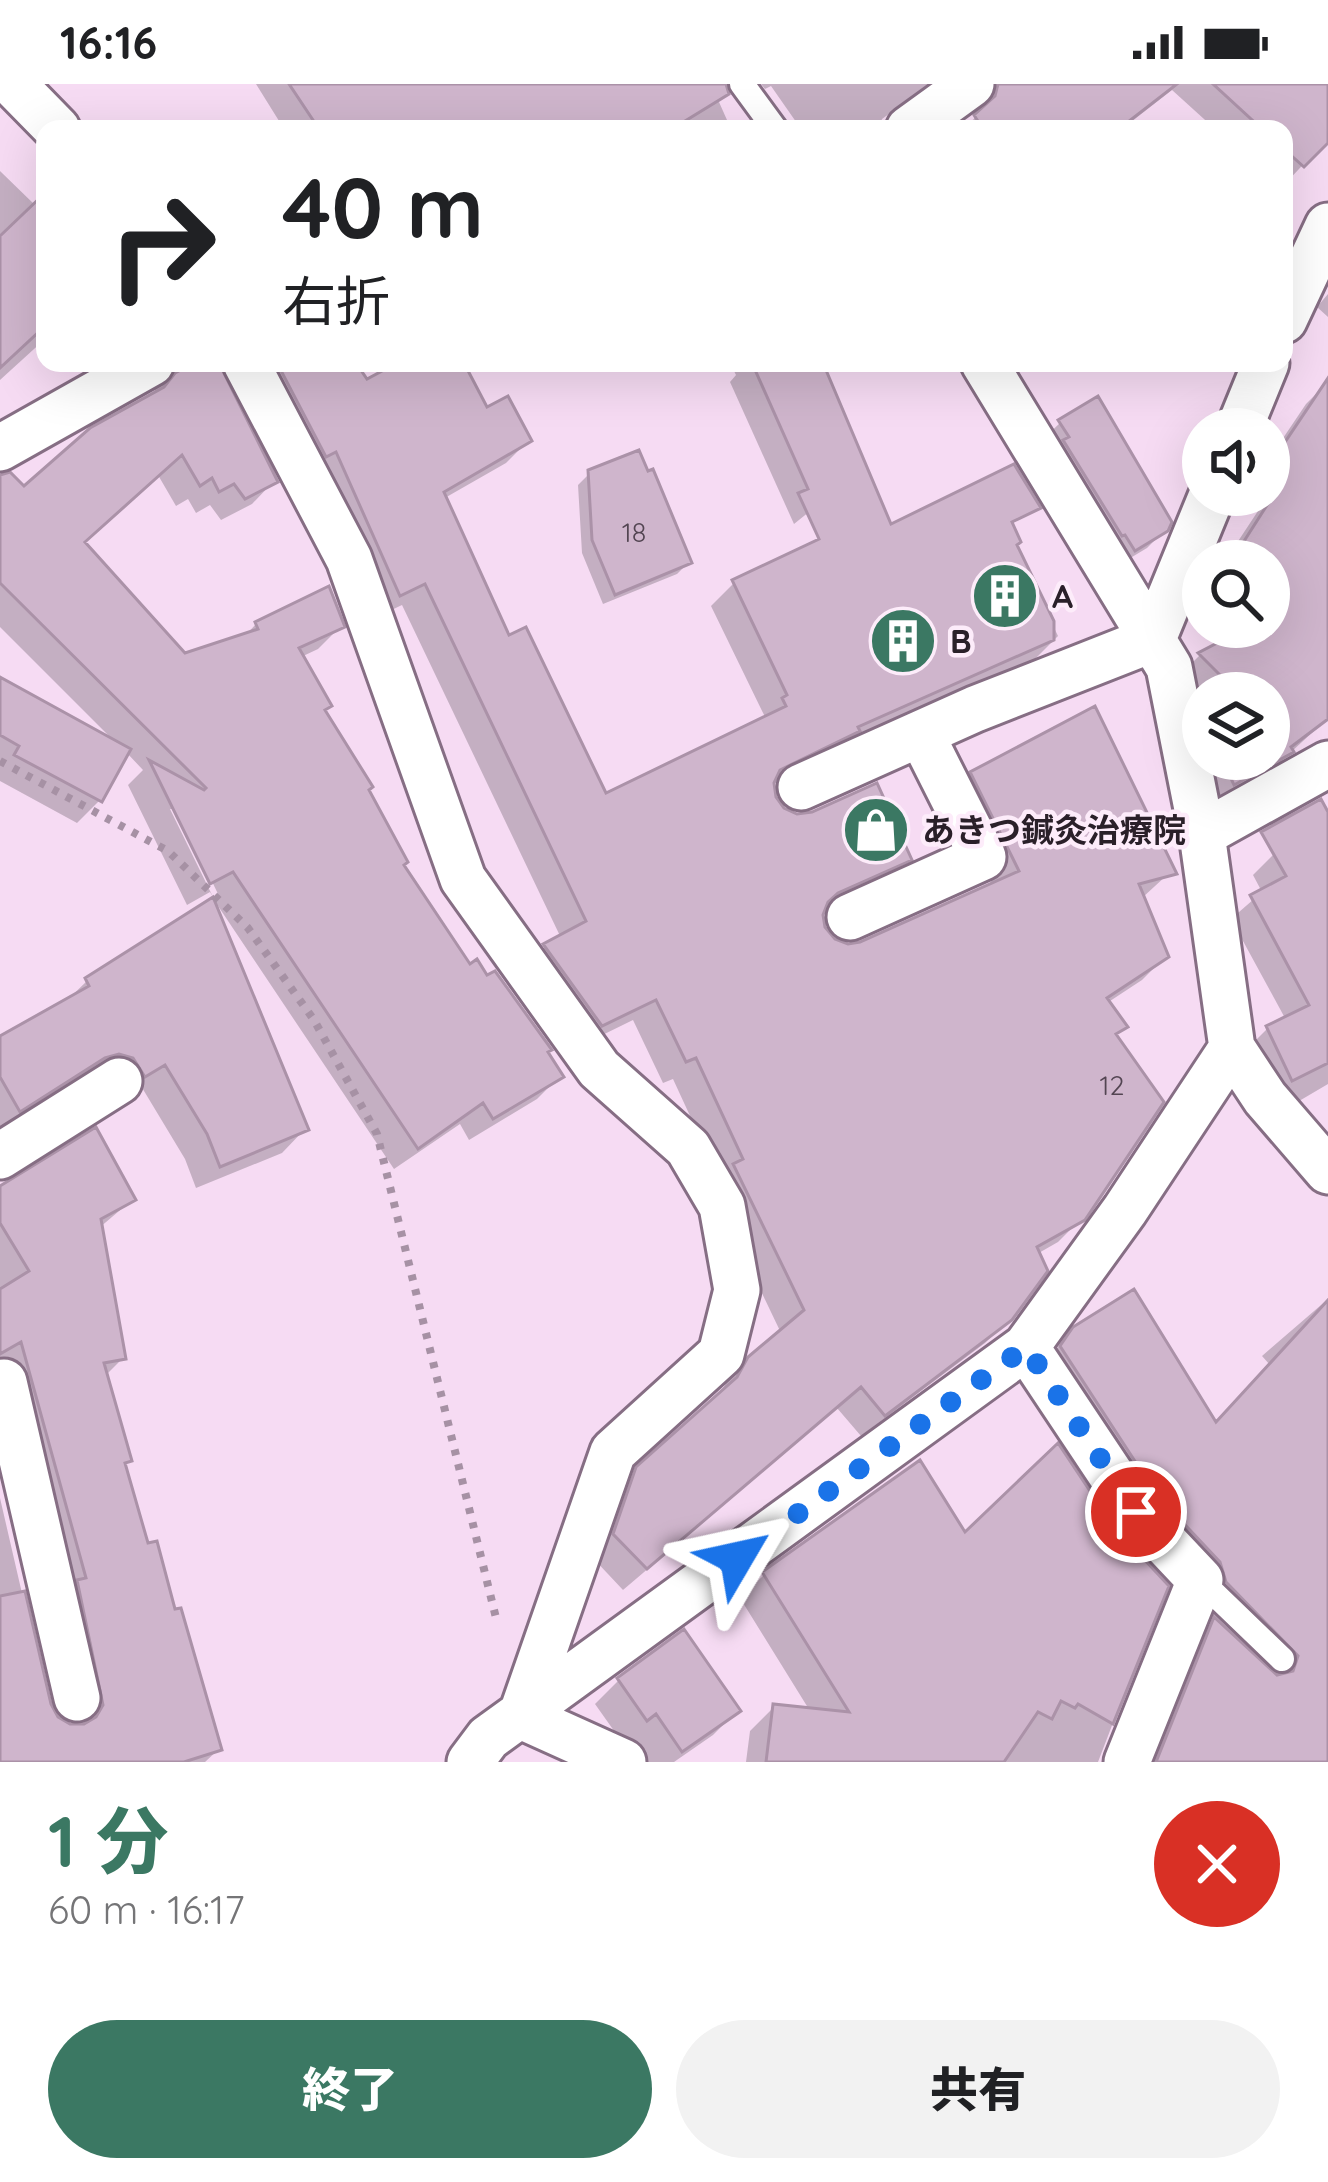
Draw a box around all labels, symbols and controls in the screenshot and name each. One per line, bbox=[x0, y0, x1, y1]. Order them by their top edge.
text: 16:16 bbox=[60, 14, 157, 70]
text: 40 m bbox=[282, 154, 484, 259]
icon: right bbox=[84, 168, 240, 324]
text: 右折 bbox=[282, 267, 390, 335]
map controls bbox=[1182, 408, 1290, 780]
button: sound bbox=[1182, 408, 1290, 516]
house number: 18 bbox=[622, 515, 646, 549]
button: search bbox=[1182, 540, 1290, 648]
building icon: A bbox=[970, 561, 1040, 631]
place label: A bbox=[1052, 575, 1073, 616]
building icon: B bbox=[868, 606, 938, 676]
place label: B bbox=[950, 620, 972, 661]
button: layers bbox=[1182, 672, 1290, 780]
shop icon: あきつ鍼灸治療院 bbox=[841, 795, 911, 865]
place label: あきつ鍼灸治療院 bbox=[922, 809, 1186, 850]
house number: 12 bbox=[1100, 1068, 1124, 1102]
pin bbox=[1085, 1461, 1187, 1563]
icon: arrive bbox=[1103, 1479, 1169, 1545]
position arrow bbox=[674, 1495, 800, 1621]
text: 1 分 bbox=[48, 1795, 168, 1885]
button: close bbox=[1154, 1801, 1280, 1927]
text: 60 m · 16:17 bbox=[48, 1885, 244, 1934]
button: 終了 bbox=[48, 2020, 652, 2158]
button: 共有 bbox=[676, 2020, 1280, 2158]

